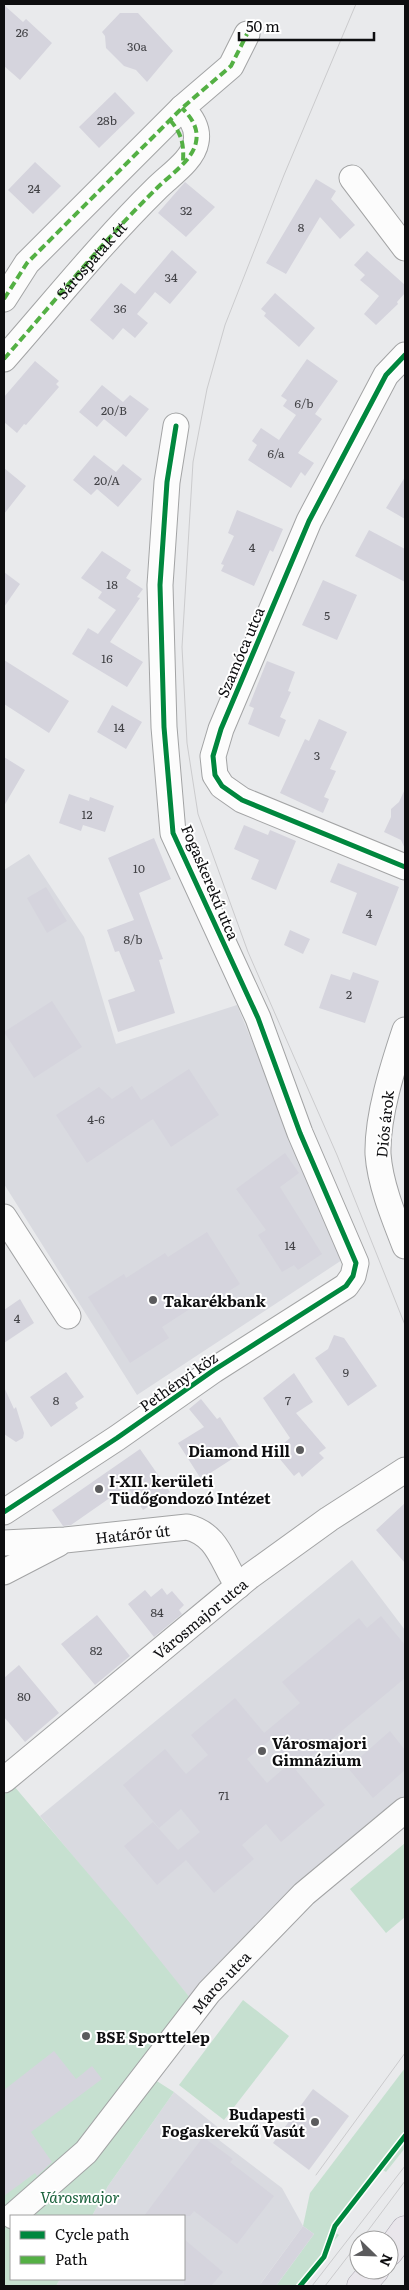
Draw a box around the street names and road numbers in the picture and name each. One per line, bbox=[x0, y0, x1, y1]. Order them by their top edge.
street label: Sárospatak út bbox=[50, 215, 131, 303]
street label: Szamóca utca bbox=[211, 602, 270, 701]
street label: Fogaskerekű utca bbox=[176, 821, 246, 944]
street label: Diós árok bbox=[369, 1088, 399, 1159]
street label: Pethényi köz bbox=[134, 1346, 222, 1416]
street label: Határőr út bbox=[94, 1517, 171, 1548]
street label: Városmajor utca bbox=[147, 1571, 253, 1664]
street label: Maros utca bbox=[185, 1944, 256, 2018]

